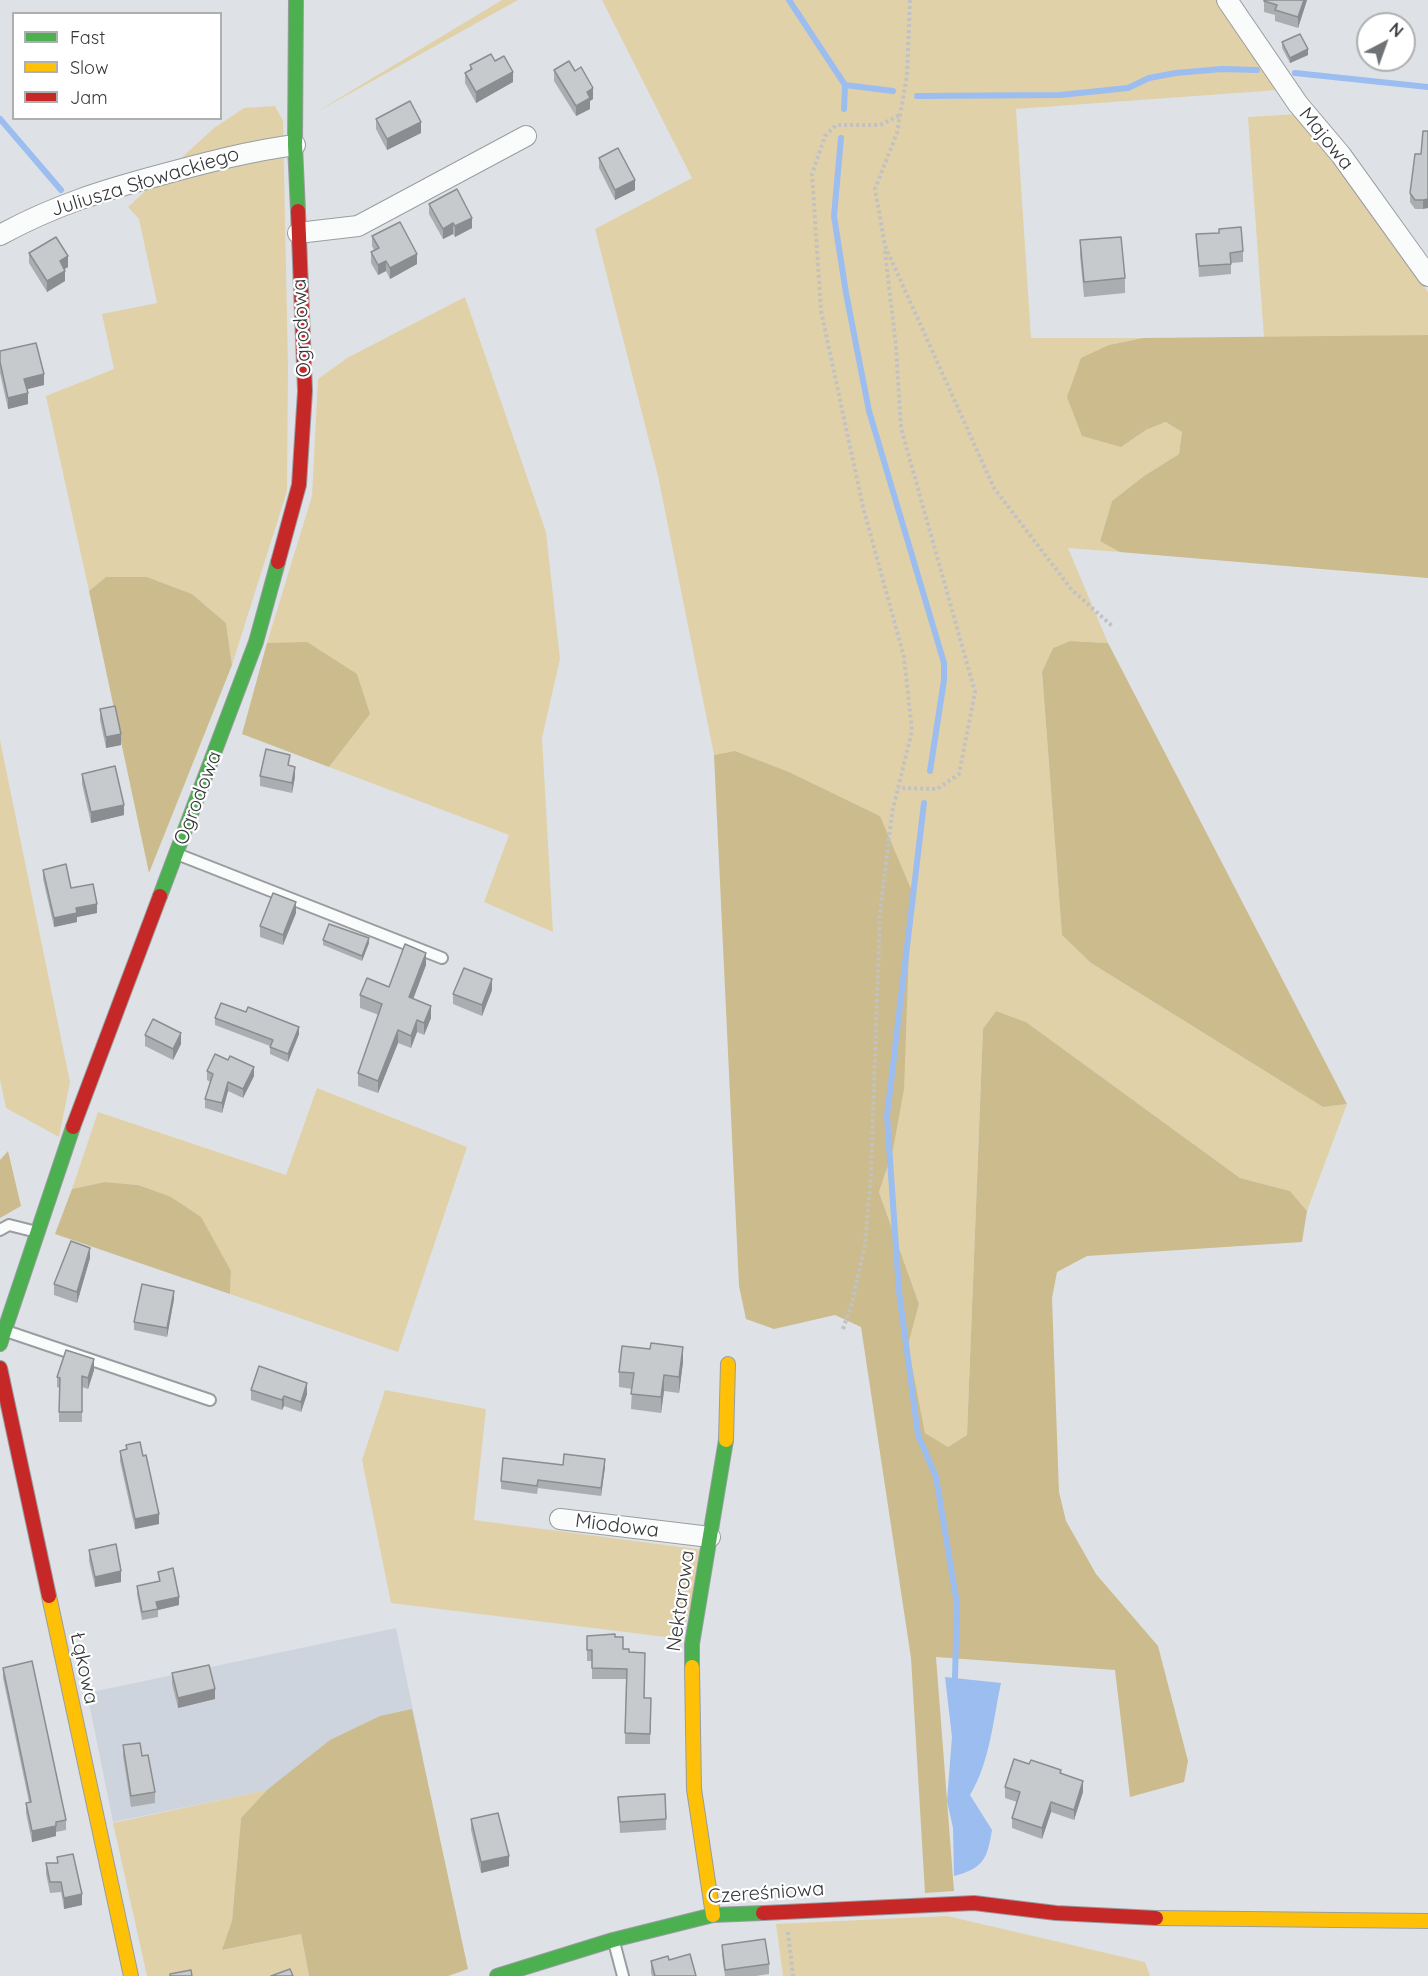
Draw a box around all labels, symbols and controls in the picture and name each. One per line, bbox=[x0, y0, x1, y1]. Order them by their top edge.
legend bbox=[12, 12, 222, 120]
north arrow bbox=[1356, 12, 1416, 72]
text: N bbox=[1385, 19, 1407, 41]
text: Fast bbox=[70, 26, 105, 49]
text: Slow bbox=[70, 56, 108, 79]
text: Jam bbox=[70, 86, 108, 109]
street label: Majowa bbox=[1294, 103, 1358, 175]
street label: Juliusza Słowackiego bbox=[48, 142, 242, 222]
street label: Ogrodowa bbox=[287, 278, 317, 378]
street label: Ogrodowa bbox=[169, 748, 227, 848]
street label: Miodowa bbox=[574, 1509, 660, 1543]
street label: Nektarowa bbox=[662, 1549, 700, 1653]
street label: Łąkowa bbox=[65, 1630, 103, 1706]
street label: Czereśniowa bbox=[707, 1877, 825, 1909]

